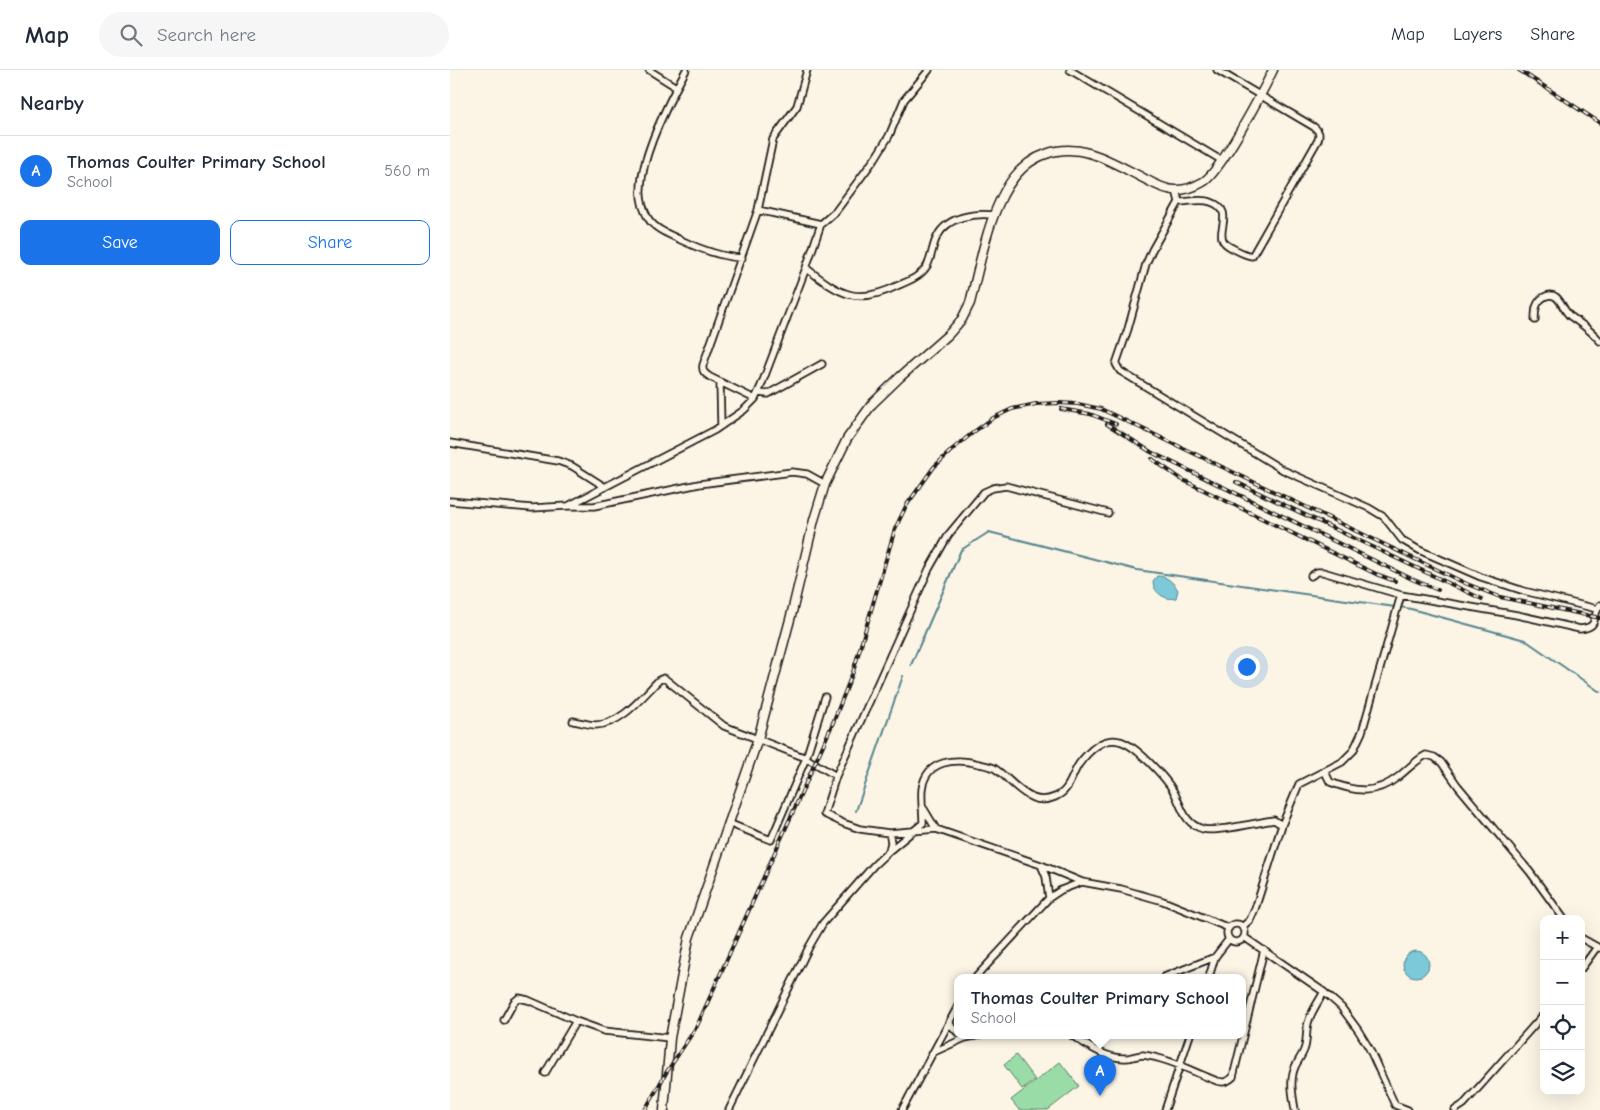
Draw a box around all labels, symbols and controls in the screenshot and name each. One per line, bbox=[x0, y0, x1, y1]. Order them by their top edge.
search box bbox=[99, 12, 449, 57]
text: Map bbox=[25, 21, 69, 49]
icon: search bbox=[117, 21, 145, 49]
text: Search here bbox=[157, 24, 256, 46]
text: Map bbox=[1391, 24, 1425, 45]
text: Layers bbox=[1453, 24, 1502, 45]
text: Share bbox=[1530, 24, 1575, 45]
text: Nearby bbox=[20, 91, 84, 115]
text: Thomas Coulter Primary School bbox=[67, 151, 326, 173]
text: A bbox=[32, 162, 40, 180]
text: 560 m bbox=[384, 162, 430, 180]
text: School bbox=[67, 173, 113, 191]
button: Save bbox=[20, 220, 220, 265]
button: Share bbox=[230, 220, 430, 265]
your location bbox=[1234, 654, 1260, 680]
map controls bbox=[1540, 915, 1585, 1095]
button: + bbox=[1540, 915, 1585, 960]
button: − bbox=[1540, 960, 1585, 1005]
popup bbox=[954, 974, 1246, 1039]
text: Thomas Coulter Primary School bbox=[971, 987, 1229, 1009]
button: locate bbox=[1540, 1005, 1585, 1050]
text: School bbox=[971, 1009, 1016, 1027]
button: layers bbox=[1540, 1050, 1585, 1095]
pin: A bbox=[1084, 1055, 1116, 1096]

